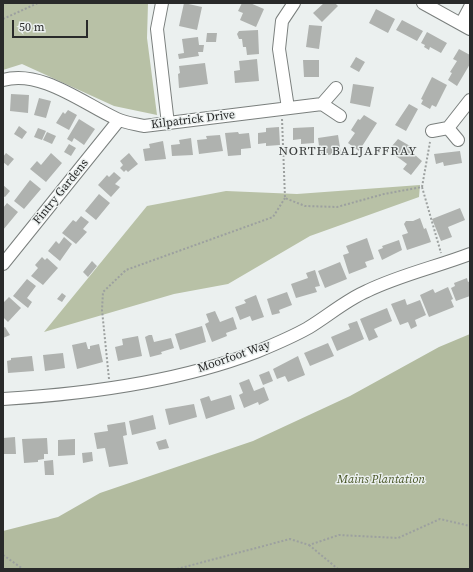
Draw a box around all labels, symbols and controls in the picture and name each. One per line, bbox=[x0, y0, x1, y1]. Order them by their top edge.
scale bar bbox=[14, 12, 90, 38]
text: 50 m bbox=[19, 19, 45, 35]
street label: Kilpatrick Drive bbox=[150, 108, 236, 132]
district label: NORTH BALJAFFRAY bbox=[278, 144, 418, 160]
street label: Fintry Gardens bbox=[30, 156, 92, 228]
street label: Moorfoot Way bbox=[196, 338, 272, 376]
park label: Mains Plantation bbox=[337, 473, 425, 487]

